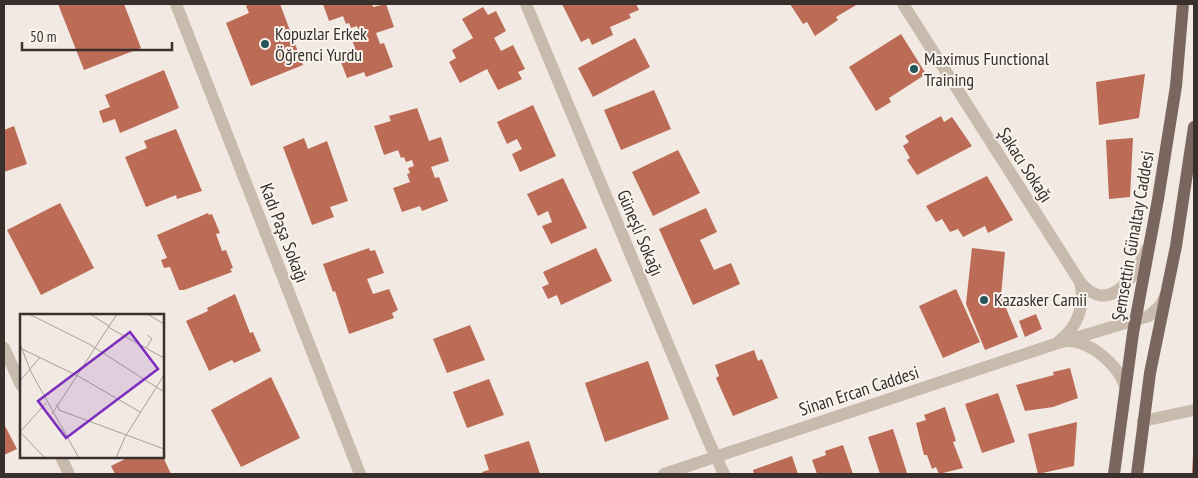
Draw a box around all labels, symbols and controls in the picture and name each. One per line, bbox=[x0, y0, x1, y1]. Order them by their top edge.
scale bar bbox=[22, 20, 172, 52]
place label: Kopuzlar Erkek Öğrenci Yurdu bbox=[275, 22, 367, 66]
text: 50 m bbox=[30, 27, 56, 46]
marker: Kopuzlar Erkek Öğrenci Yurdu bbox=[259, 38, 271, 50]
place label: Maximus Functional Training bbox=[924, 47, 1050, 91]
marker: Maximus Functional Training bbox=[908, 63, 920, 75]
street label: Şakacı Sokağı bbox=[993, 123, 1058, 206]
street label: Şemsettin Günaltay Caddesi bbox=[1106, 149, 1159, 323]
street label: Kadı Paşa Sokağı bbox=[255, 180, 314, 286]
street label: Güneşli Sokağı bbox=[612, 186, 669, 279]
place label: Kazasker Camii bbox=[994, 288, 1087, 311]
marker: Kazasker Camii bbox=[978, 294, 990, 306]
inset map bbox=[20, 314, 164, 458]
street label: Sinan Ercan Caddesi bbox=[796, 360, 922, 421]

